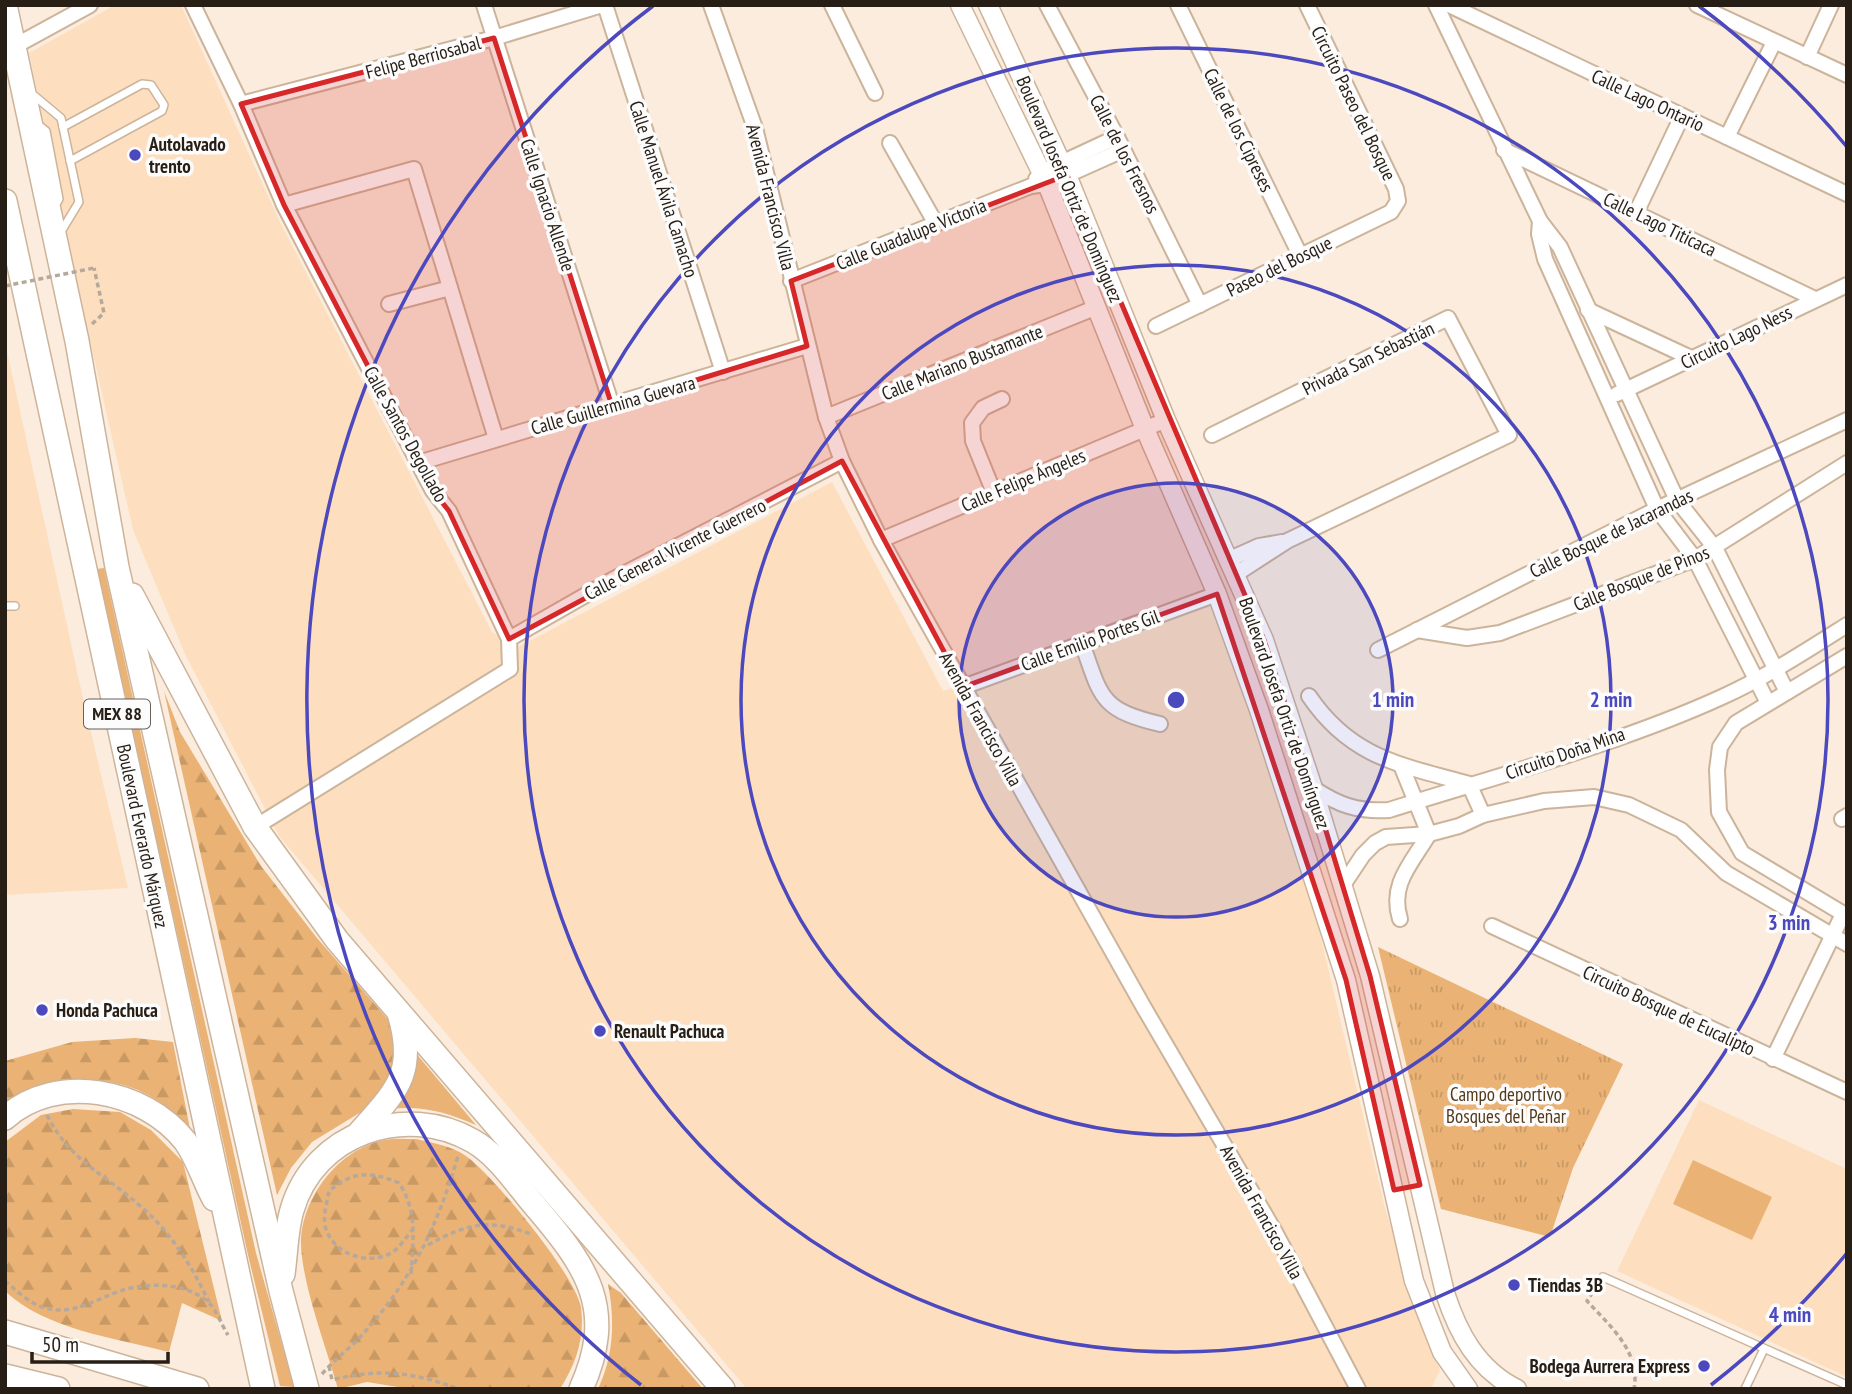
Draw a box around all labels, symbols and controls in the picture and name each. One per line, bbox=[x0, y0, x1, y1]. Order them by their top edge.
street label: Circuito Paseo del Bosque bbox=[1306, 22, 1402, 184]
street label: Felipe Berriosabal bbox=[363, 30, 484, 84]
street label: Calle Lago Ontario bbox=[1588, 63, 1708, 137]
street label: Calle de los Cipreses bbox=[1199, 64, 1279, 196]
street label: Boulevard Josefa Ortiz de Domínguez bbox=[1011, 72, 1129, 306]
street label: Calle de los Fresnos bbox=[1085, 91, 1165, 217]
street label: Calle Manuel Ávila Camacho bbox=[624, 98, 704, 280]
street label: Avenida Francisco Villa bbox=[741, 121, 801, 273]
place label: Autolavado trento bbox=[148, 132, 226, 178]
street label: Calle Ignacio Allende bbox=[515, 136, 581, 275]
marker: Autolavado trento bbox=[127, 147, 143, 163]
street label: Calle Lago Titicaca bbox=[1600, 186, 1720, 262]
street label: Calle Guadalupe Victoria bbox=[832, 193, 990, 275]
street label: Paseo del Bosque bbox=[1222, 230, 1336, 302]
street label: Circuito Lago Ness bbox=[1676, 300, 1796, 374]
street label: Privada San Sebastián bbox=[1298, 316, 1438, 400]
street label: Calle Mariano Bustamante bbox=[878, 319, 1046, 405]
street label: Calle Santos Degollado bbox=[359, 362, 453, 506]
street label: Calle Guillermina Guevara bbox=[528, 370, 698, 440]
street label: Calle Felipe Ángeles bbox=[957, 443, 1089, 517]
street label: Calle Bosque de Jacarandas bbox=[1525, 483, 1697, 583]
street label: Calle General Vicente Guerrero bbox=[580, 493, 770, 605]
street label: Calle Bosque de Pinos bbox=[1570, 540, 1712, 616]
street label: Boulevard Josefa Ortiz de Domínguez bbox=[1234, 594, 1336, 832]
street label: Calle Emilio Portes Gil bbox=[1018, 604, 1163, 676]
street label: Avenida Francisco Villa bbox=[934, 648, 1028, 790]
text: 1 min bbox=[1372, 686, 1414, 713]
text: 2 min bbox=[1590, 686, 1632, 713]
centre of rings bbox=[1164, 688, 1188, 712]
road number: MEX 88 bbox=[84, 700, 150, 728]
street label: Circuito Doña Mina bbox=[1502, 721, 1628, 785]
street label: Boulevard Everardo Márquez bbox=[112, 742, 174, 930]
text: 3 min bbox=[1768, 909, 1810, 936]
street label: Circuito Bosque de Eucalipto bbox=[1579, 960, 1759, 1060]
place label: Honda Pachuca bbox=[56, 998, 158, 1022]
marker: Honda Pachuca bbox=[34, 1002, 50, 1018]
place label: Renault Pachuca bbox=[614, 1019, 725, 1043]
marker: Renault Pachuca bbox=[592, 1023, 608, 1039]
park label: Campo deportivo Bosques del Peñar bbox=[1446, 1082, 1567, 1128]
street label: Avenida Francisco Villa bbox=[1215, 1141, 1309, 1283]
place label: Tiendas 3B bbox=[1528, 1273, 1603, 1297]
marker: Tiendas 3B bbox=[1506, 1277, 1522, 1293]
text: 4 min bbox=[1769, 1301, 1811, 1328]
scale bar bbox=[32, 1320, 168, 1364]
text: 50 m bbox=[42, 1331, 79, 1358]
place label: Bodega Aurrera Express bbox=[1530, 1354, 1690, 1378]
marker: Bodega Aurrera Express bbox=[1696, 1358, 1712, 1374]

